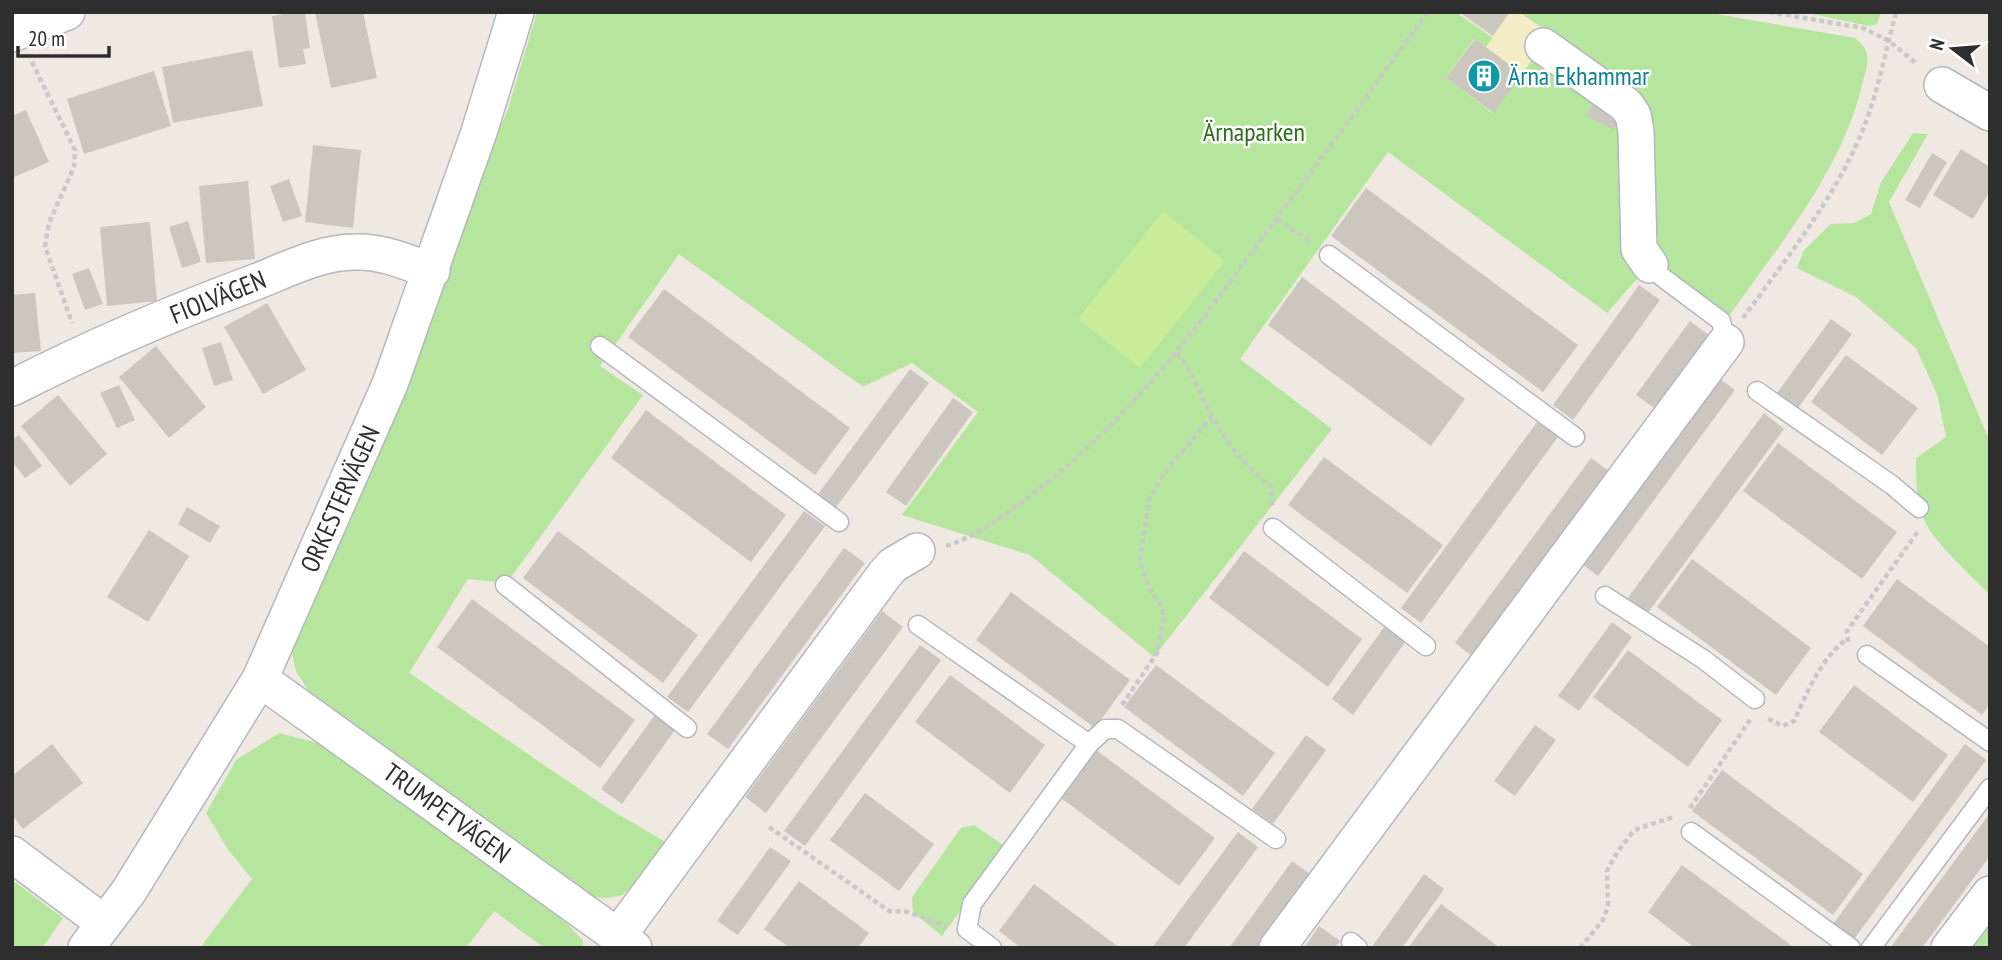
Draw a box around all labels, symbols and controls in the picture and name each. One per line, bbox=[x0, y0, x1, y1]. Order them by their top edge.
scale bar bbox=[18, 14, 108, 58]
north arrow bbox=[1918, 14, 1988, 84]
text: 20 m bbox=[28, 25, 65, 52]
text: N bbox=[1924, 36, 1950, 53]
building icon: Ärna Ekhammar bbox=[1465, 57, 1503, 95]
place label: Ärna Ekhammar bbox=[1508, 59, 1649, 92]
park label: Ärnaparken bbox=[1203, 115, 1305, 148]
street label: FIOLVÄGEN bbox=[165, 262, 271, 331]
street label: ORKESTERVÄGEN bbox=[293, 420, 387, 577]
street label: TRUMPETVÄGEN bbox=[377, 755, 517, 870]

